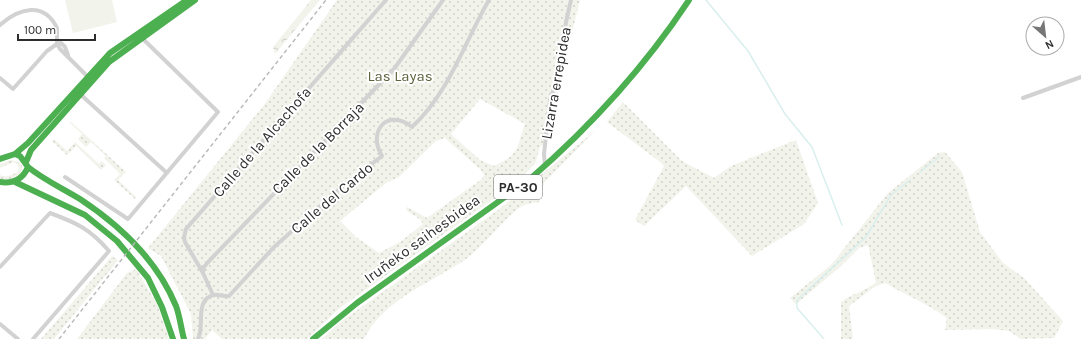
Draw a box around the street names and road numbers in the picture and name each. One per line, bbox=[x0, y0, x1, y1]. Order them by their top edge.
street label: Lizarra errepidea bbox=[537, 25, 575, 141]
street label: Calle de la Alcachofa bbox=[209, 83, 315, 201]
street label: Calle de la Borraja bbox=[268, 98, 368, 198]
street label: Calle del Cardo bbox=[287, 159, 377, 237]
road number: PA-30 bbox=[494, 175, 542, 199]
street label: Iruñeko saihesbidea bbox=[360, 191, 484, 287]

